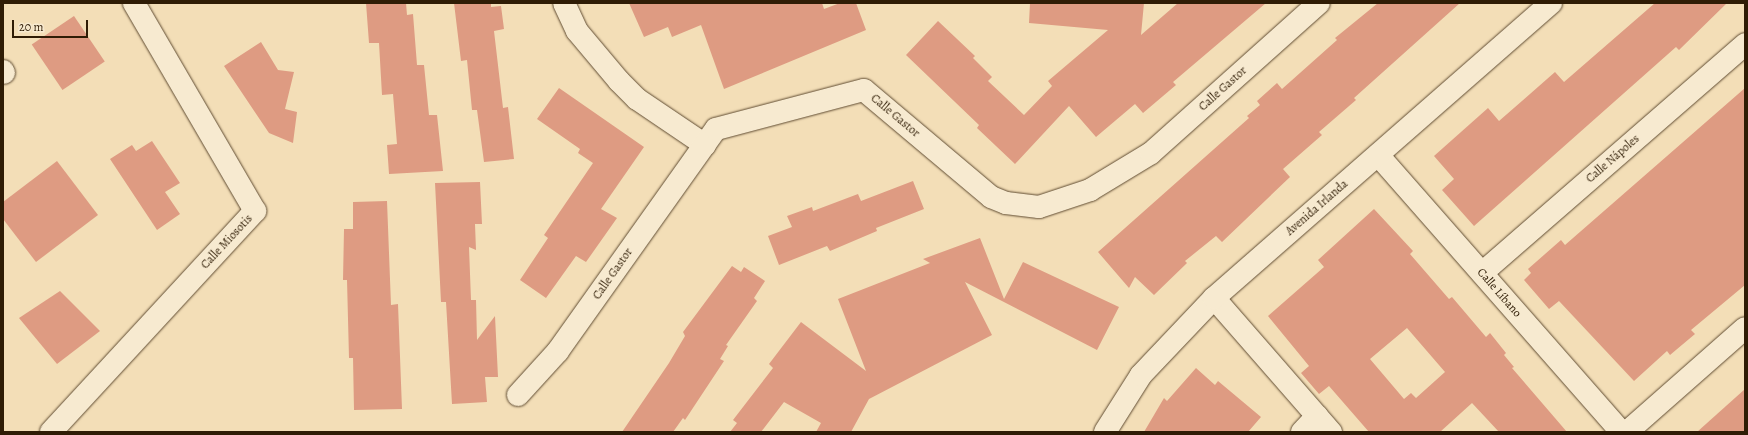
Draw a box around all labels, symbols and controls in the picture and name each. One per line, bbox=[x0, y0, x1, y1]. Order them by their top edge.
scale bar bbox=[14, 12, 90, 38]
text: 20 m bbox=[19, 19, 43, 35]
street label: Calle Gastor bbox=[1196, 64, 1250, 114]
street label: Calle Gastor bbox=[868, 91, 922, 141]
street label: Calle Nápoles bbox=[1583, 132, 1643, 186]
street label: Avenida Irlanda bbox=[1283, 177, 1351, 239]
street label: Calle Miosotis bbox=[198, 212, 256, 272]
street label: Calle Gastor bbox=[590, 245, 636, 303]
street label: Calle Líbano bbox=[1474, 265, 1524, 321]

